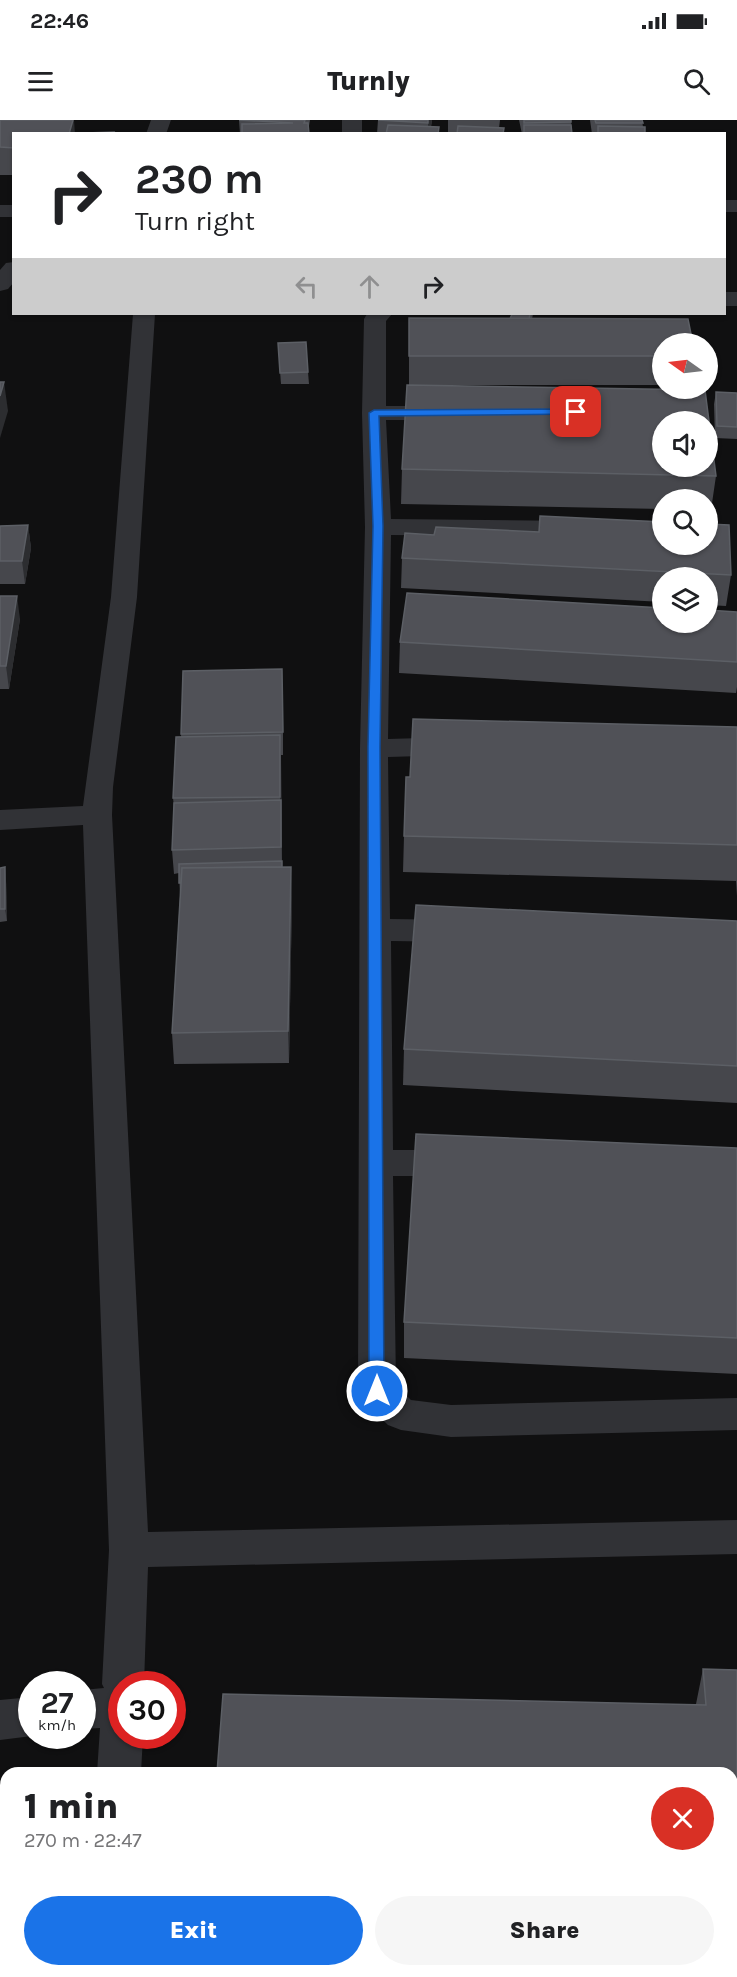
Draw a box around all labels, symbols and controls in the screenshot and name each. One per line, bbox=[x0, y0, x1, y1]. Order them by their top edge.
text: 22:46 bbox=[30, 8, 89, 34]
icon: menu bbox=[24, 65, 57, 98]
text: Turnly bbox=[327, 65, 410, 97]
icon: search bbox=[680, 65, 713, 98]
text: 230 m bbox=[135, 154, 264, 204]
icon: right bbox=[36, 156, 114, 234]
text: Turn right bbox=[135, 205, 255, 237]
icon: left bbox=[290, 270, 323, 303]
icon: ahead bbox=[353, 270, 386, 303]
icon: right bbox=[416, 270, 449, 303]
north arrow bbox=[652, 333, 718, 399]
map controls bbox=[652, 333, 718, 633]
pin bbox=[550, 386, 601, 437]
icon: arrive bbox=[559, 395, 592, 428]
button: sound bbox=[652, 411, 718, 477]
button: search bbox=[652, 489, 718, 555]
button: layers bbox=[652, 567, 718, 633]
position arrow bbox=[345, 1359, 409, 1423]
speed limit sign: 30 bbox=[108, 1671, 186, 1749]
text: 27 bbox=[40, 1685, 74, 1721]
text: km/h bbox=[38, 1716, 76, 1734]
text: 1 min bbox=[24, 1785, 118, 1827]
button: close bbox=[651, 1787, 714, 1850]
text: 270 m · 22:47 bbox=[24, 1829, 142, 1852]
button: Exit bbox=[24, 1896, 363, 1965]
button: Share bbox=[375, 1896, 714, 1965]

